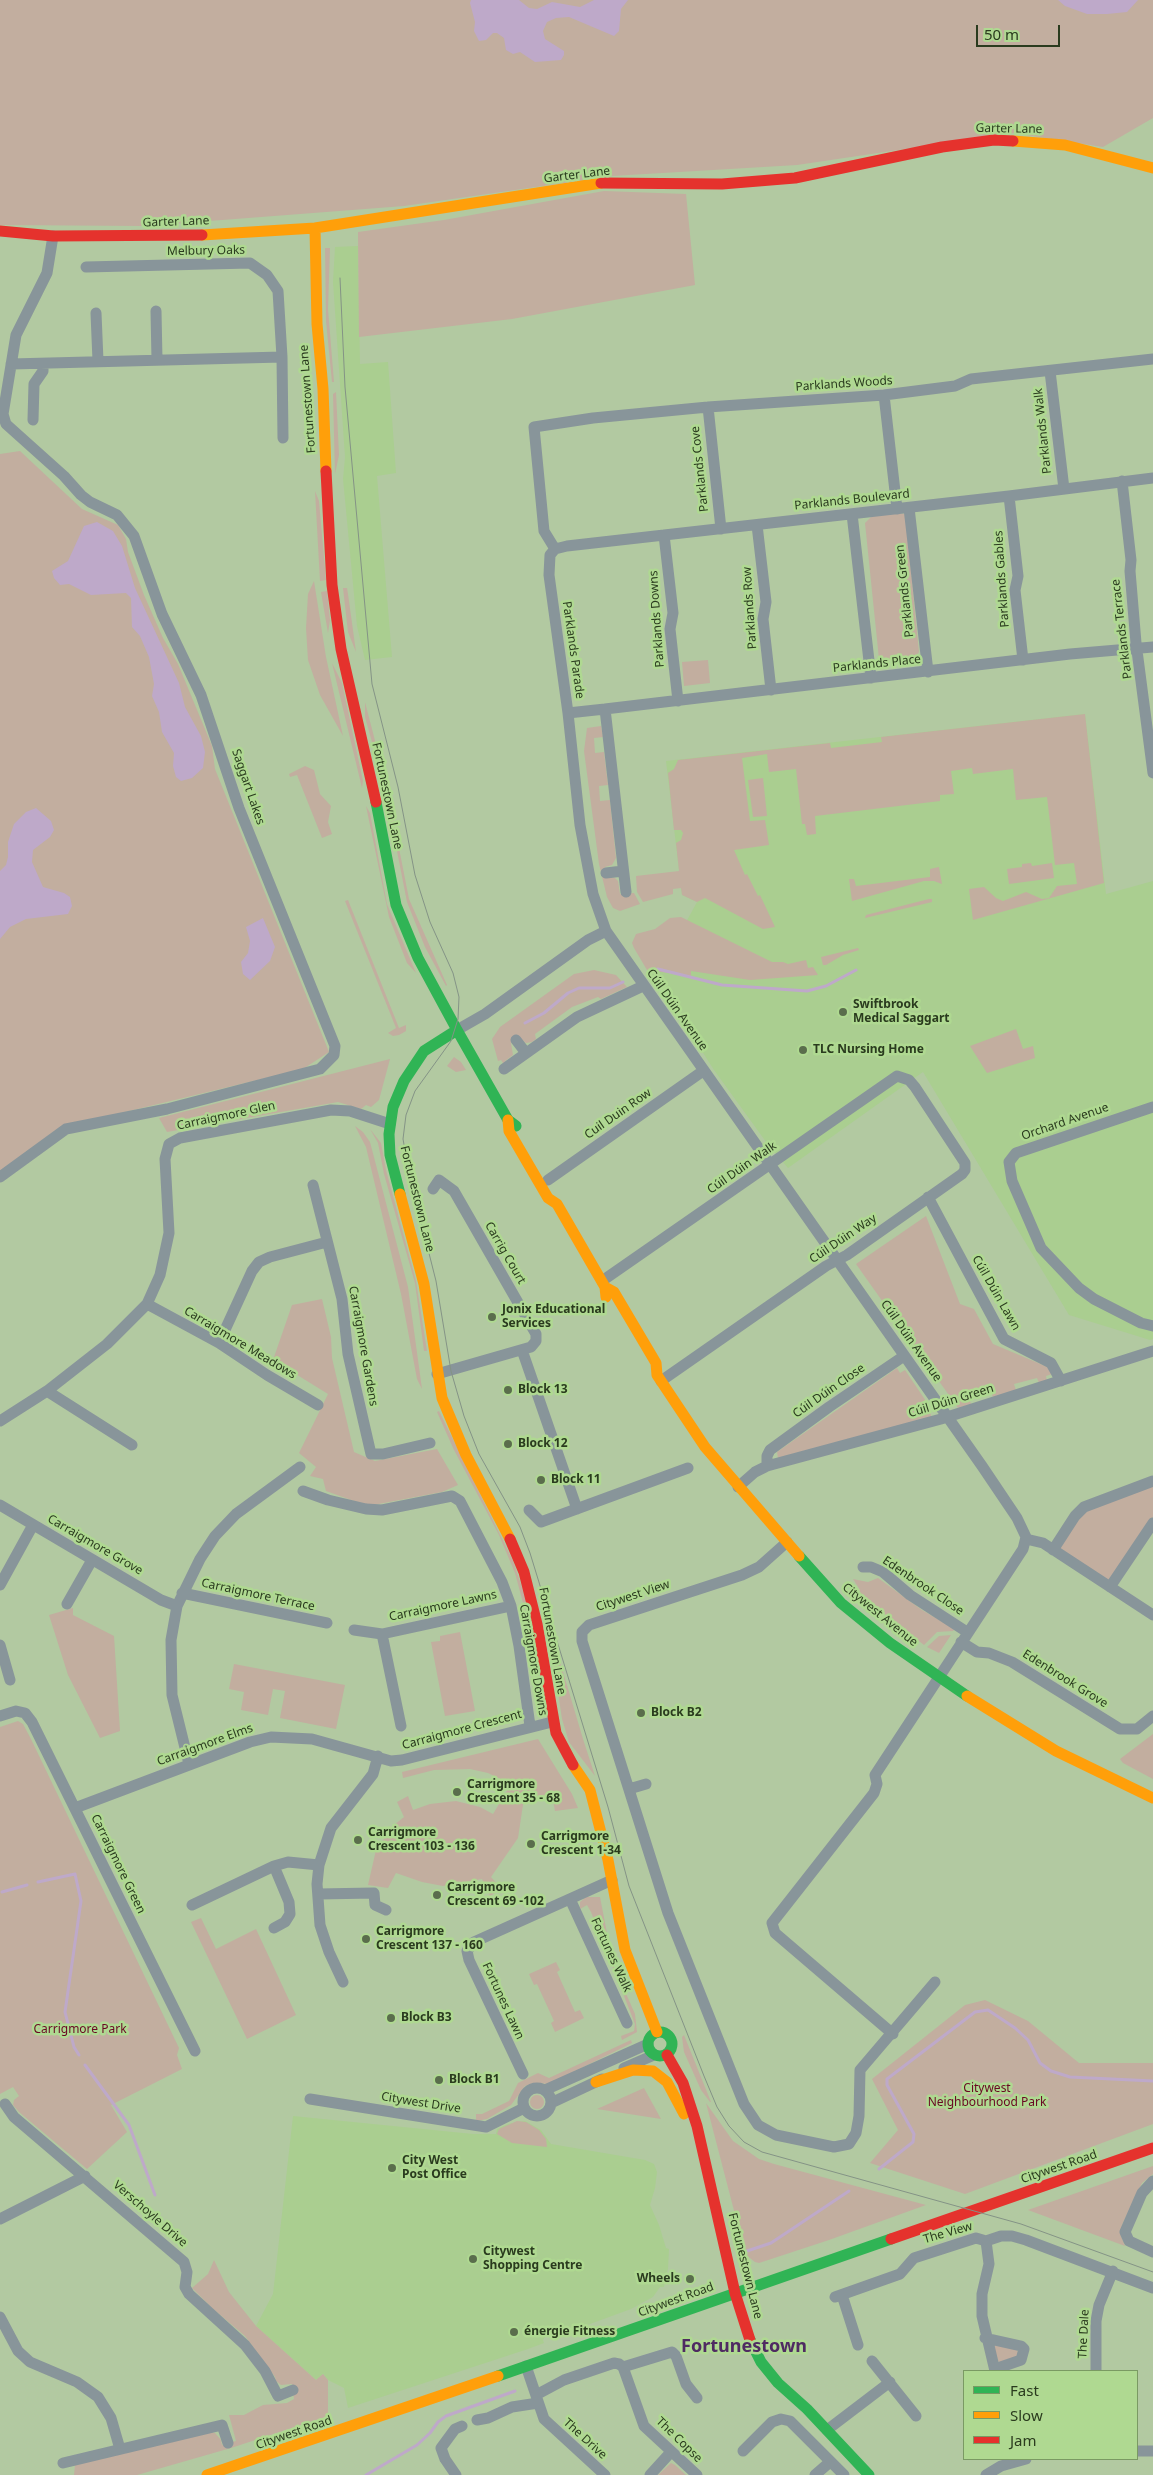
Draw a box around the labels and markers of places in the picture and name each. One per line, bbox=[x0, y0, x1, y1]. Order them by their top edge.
place label: Swiftbrook Medical Saggart bbox=[853, 998, 949, 1026]
marker: Swiftbrook Medical Saggart bbox=[837, 1006, 849, 1018]
place label: TLC Nursing Home bbox=[813, 1043, 924, 1057]
marker: TLC Nursing Home bbox=[797, 1044, 809, 1056]
place label: Jonix Educational Services bbox=[502, 1303, 605, 1331]
marker: Jonix Educational Services bbox=[486, 1311, 498, 1323]
place label: Block 13 bbox=[518, 1383, 568, 1397]
marker: Block 13 bbox=[502, 1384, 514, 1396]
place label: Block 12 bbox=[518, 1437, 568, 1451]
marker: Block 12 bbox=[502, 1438, 514, 1450]
place label: Block 11 bbox=[551, 1473, 601, 1487]
marker: Block 11 bbox=[535, 1474, 547, 1486]
place label: Block B2 bbox=[651, 1706, 702, 1720]
marker: Block B2 bbox=[635, 1707, 647, 1719]
place label: Carrigmore Crescent 35 - 68 bbox=[467, 1778, 560, 1806]
marker: Carrigmore Crescent 35 - 68 bbox=[451, 1786, 463, 1798]
place label: Carrigmore Crescent 103 - 136 bbox=[368, 1826, 475, 1854]
place label: Carrigmore Crescent 1-34 bbox=[541, 1830, 621, 1858]
marker: Carrigmore Crescent 103 - 136 bbox=[352, 1834, 364, 1846]
marker: Carrigmore Crescent 1-34 bbox=[525, 1838, 537, 1850]
place label: Carrigmore Crescent 69 -102 bbox=[447, 1881, 544, 1909]
marker: Carrigmore Crescent 69 -102 bbox=[431, 1889, 443, 1901]
place label: Carrigmore Crescent 137 - 160 bbox=[376, 1925, 483, 1953]
marker: Carrigmore Crescent 137 - 160 bbox=[360, 1933, 372, 1945]
place label: Block B3 bbox=[401, 2011, 452, 2025]
marker: Block B3 bbox=[385, 2012, 397, 2024]
place label: Block B1 bbox=[449, 2073, 500, 2087]
marker: Block B1 bbox=[433, 2074, 445, 2086]
place label: City West Post Office bbox=[402, 2154, 467, 2182]
marker: City West Post Office bbox=[386, 2162, 398, 2174]
place label: Citywest Shopping Centre bbox=[483, 2245, 582, 2273]
marker: Citywest Shopping Centre bbox=[467, 2253, 479, 2265]
place label: Wheels bbox=[637, 2272, 680, 2286]
marker: Wheels bbox=[684, 2273, 696, 2285]
place label: énergie Fitness bbox=[524, 2325, 615, 2339]
marker: énergie Fitness bbox=[508, 2326, 520, 2338]

